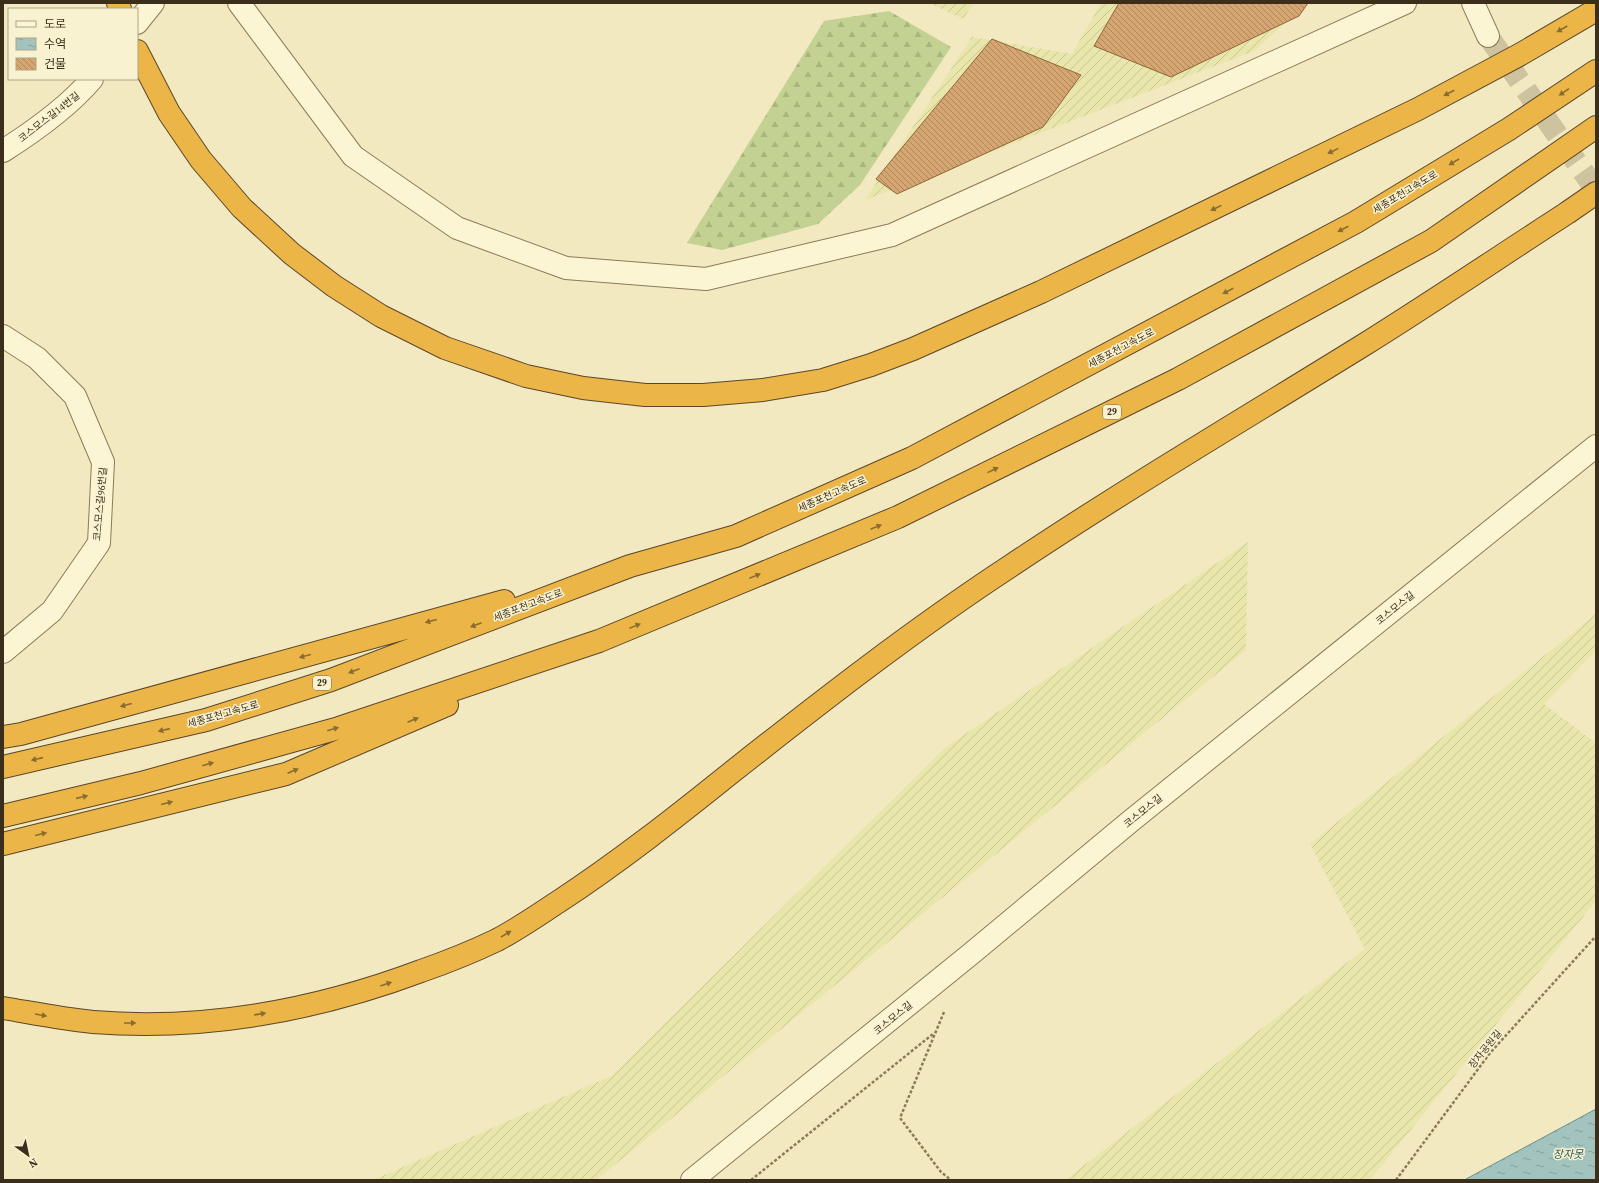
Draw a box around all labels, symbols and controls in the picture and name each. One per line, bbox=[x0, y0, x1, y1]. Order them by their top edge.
legend bbox=[8, 8, 138, 80]
text: 도로 bbox=[44, 16, 66, 32]
one-way arrow bbox=[1556, 26, 1568, 33]
text: 수역 bbox=[44, 36, 66, 52]
text: 건물 bbox=[44, 56, 66, 72]
one-way arrow bbox=[1558, 88, 1569, 96]
street label: 코스모스길14번길 bbox=[16, 89, 82, 145]
one-way arrow bbox=[1443, 89, 1455, 96]
one-way arrow bbox=[1327, 148, 1338, 154]
one-way arrow bbox=[1448, 159, 1460, 166]
street label: 세종포천고속도로 bbox=[1370, 167, 1440, 217]
one-way arrow bbox=[1210, 205, 1221, 211]
one-way arrow bbox=[1337, 226, 1349, 233]
one-way arrow bbox=[1222, 287, 1234, 294]
street label: 세종포천고속도로 bbox=[1085, 325, 1157, 371]
road number: 29 bbox=[1103, 405, 1121, 419]
street label: 코스모스길96번길 bbox=[90, 466, 110, 542]
one-way arrow bbox=[987, 467, 999, 474]
street label: 세종포천고속도로 bbox=[796, 473, 868, 515]
one-way arrow bbox=[870, 523, 882, 529]
one-way arrow bbox=[750, 573, 761, 579]
street label: 세종포천고속도로 bbox=[491, 586, 565, 624]
street label: 코스모스길 bbox=[1373, 588, 1417, 628]
one-way arrow bbox=[424, 618, 436, 624]
one-way arrow bbox=[469, 622, 481, 628]
one-way arrow bbox=[630, 622, 642, 628]
one-way arrow bbox=[299, 653, 311, 659]
one-way arrow bbox=[348, 669, 360, 675]
road number: 29 bbox=[313, 676, 331, 690]
street label: 세종포천고속도로 bbox=[186, 698, 260, 730]
one-way arrow bbox=[120, 702, 132, 708]
one-way arrow bbox=[407, 717, 418, 723]
one-way arrow bbox=[326, 726, 339, 732]
one-way arrow bbox=[157, 728, 170, 734]
one-way arrow bbox=[31, 757, 43, 763]
one-way arrow bbox=[201, 761, 214, 767]
one-way arrow bbox=[287, 768, 298, 774]
street label: 코스모스길 bbox=[1121, 791, 1165, 831]
one-way arrow bbox=[76, 794, 88, 800]
one-way arrow bbox=[161, 800, 173, 806]
one-way arrow bbox=[35, 831, 47, 837]
one-way arrow bbox=[500, 931, 512, 938]
one-way arrow bbox=[381, 981, 393, 987]
street label: 코스모스길 bbox=[871, 998, 915, 1038]
one-way arrow bbox=[254, 1011, 266, 1017]
one-way arrow bbox=[35, 1012, 48, 1018]
one-way arrow bbox=[124, 1020, 137, 1026]
street label: 장자공원길 bbox=[1465, 1027, 1505, 1071]
north arrow bbox=[8, 1135, 48, 1175]
water label: 장자못 bbox=[1553, 1147, 1584, 1162]
text: N bbox=[26, 1154, 41, 1171]

